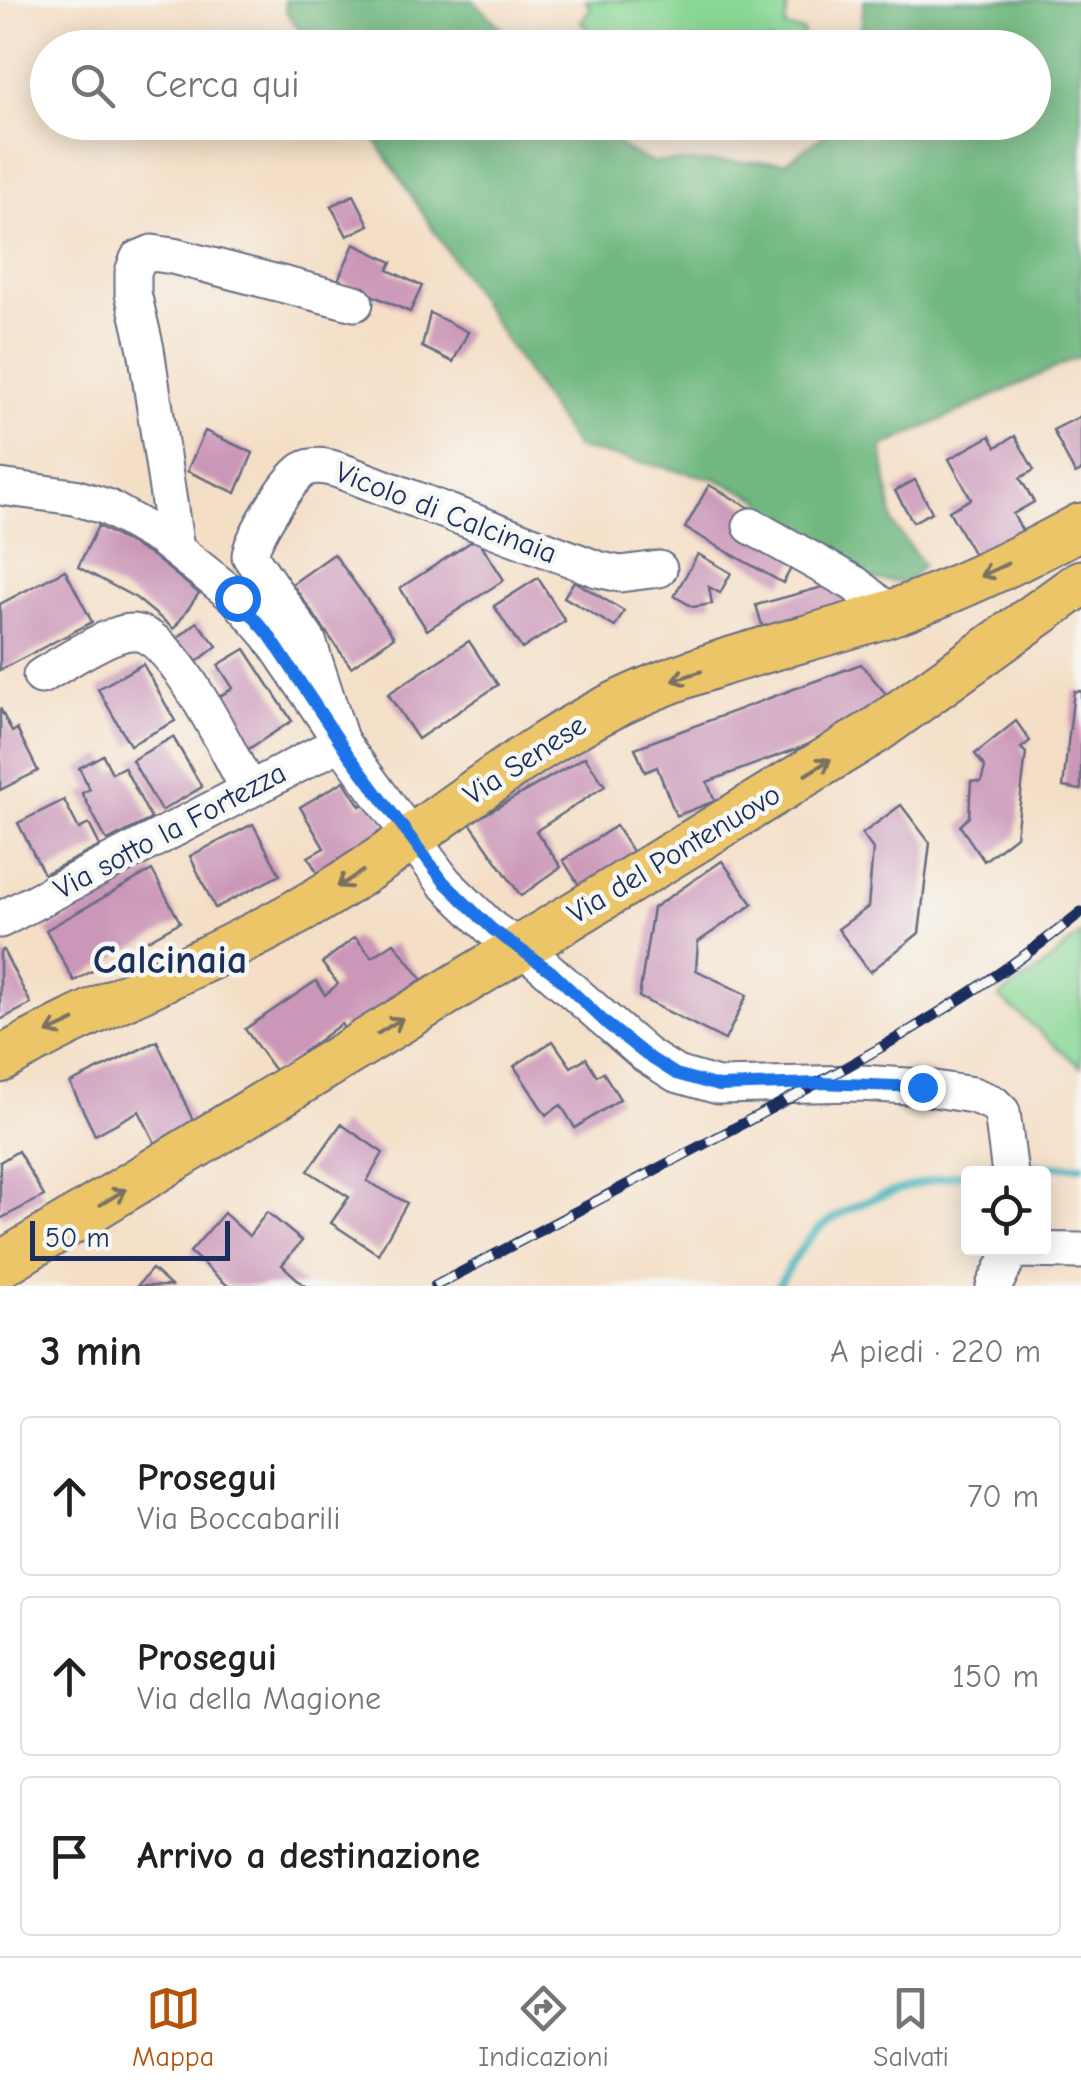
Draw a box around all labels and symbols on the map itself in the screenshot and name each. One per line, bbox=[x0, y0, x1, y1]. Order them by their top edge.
street label: Vicolo di Calcinaia bbox=[330, 455, 562, 571]
one-way arrow bbox=[979, 562, 1010, 580]
route start bbox=[215, 576, 261, 622]
one-way arrow bbox=[672, 669, 703, 687]
street label: Via Senese bbox=[457, 707, 593, 813]
street label: Via sotto la Fortezza bbox=[48, 755, 292, 907]
one-way arrow bbox=[803, 757, 832, 778]
street label: Via del Pontenuovo bbox=[561, 777, 787, 931]
one-way arrow bbox=[337, 869, 365, 890]
district label: Calcinaia bbox=[93, 937, 247, 983]
one-way arrow bbox=[375, 1016, 404, 1036]
one-way arrow bbox=[47, 1019, 77, 1038]
route end bbox=[900, 1065, 946, 1111]
one-way arrow bbox=[98, 1187, 127, 1207]
scale bar bbox=[30, 1216, 230, 1260]

